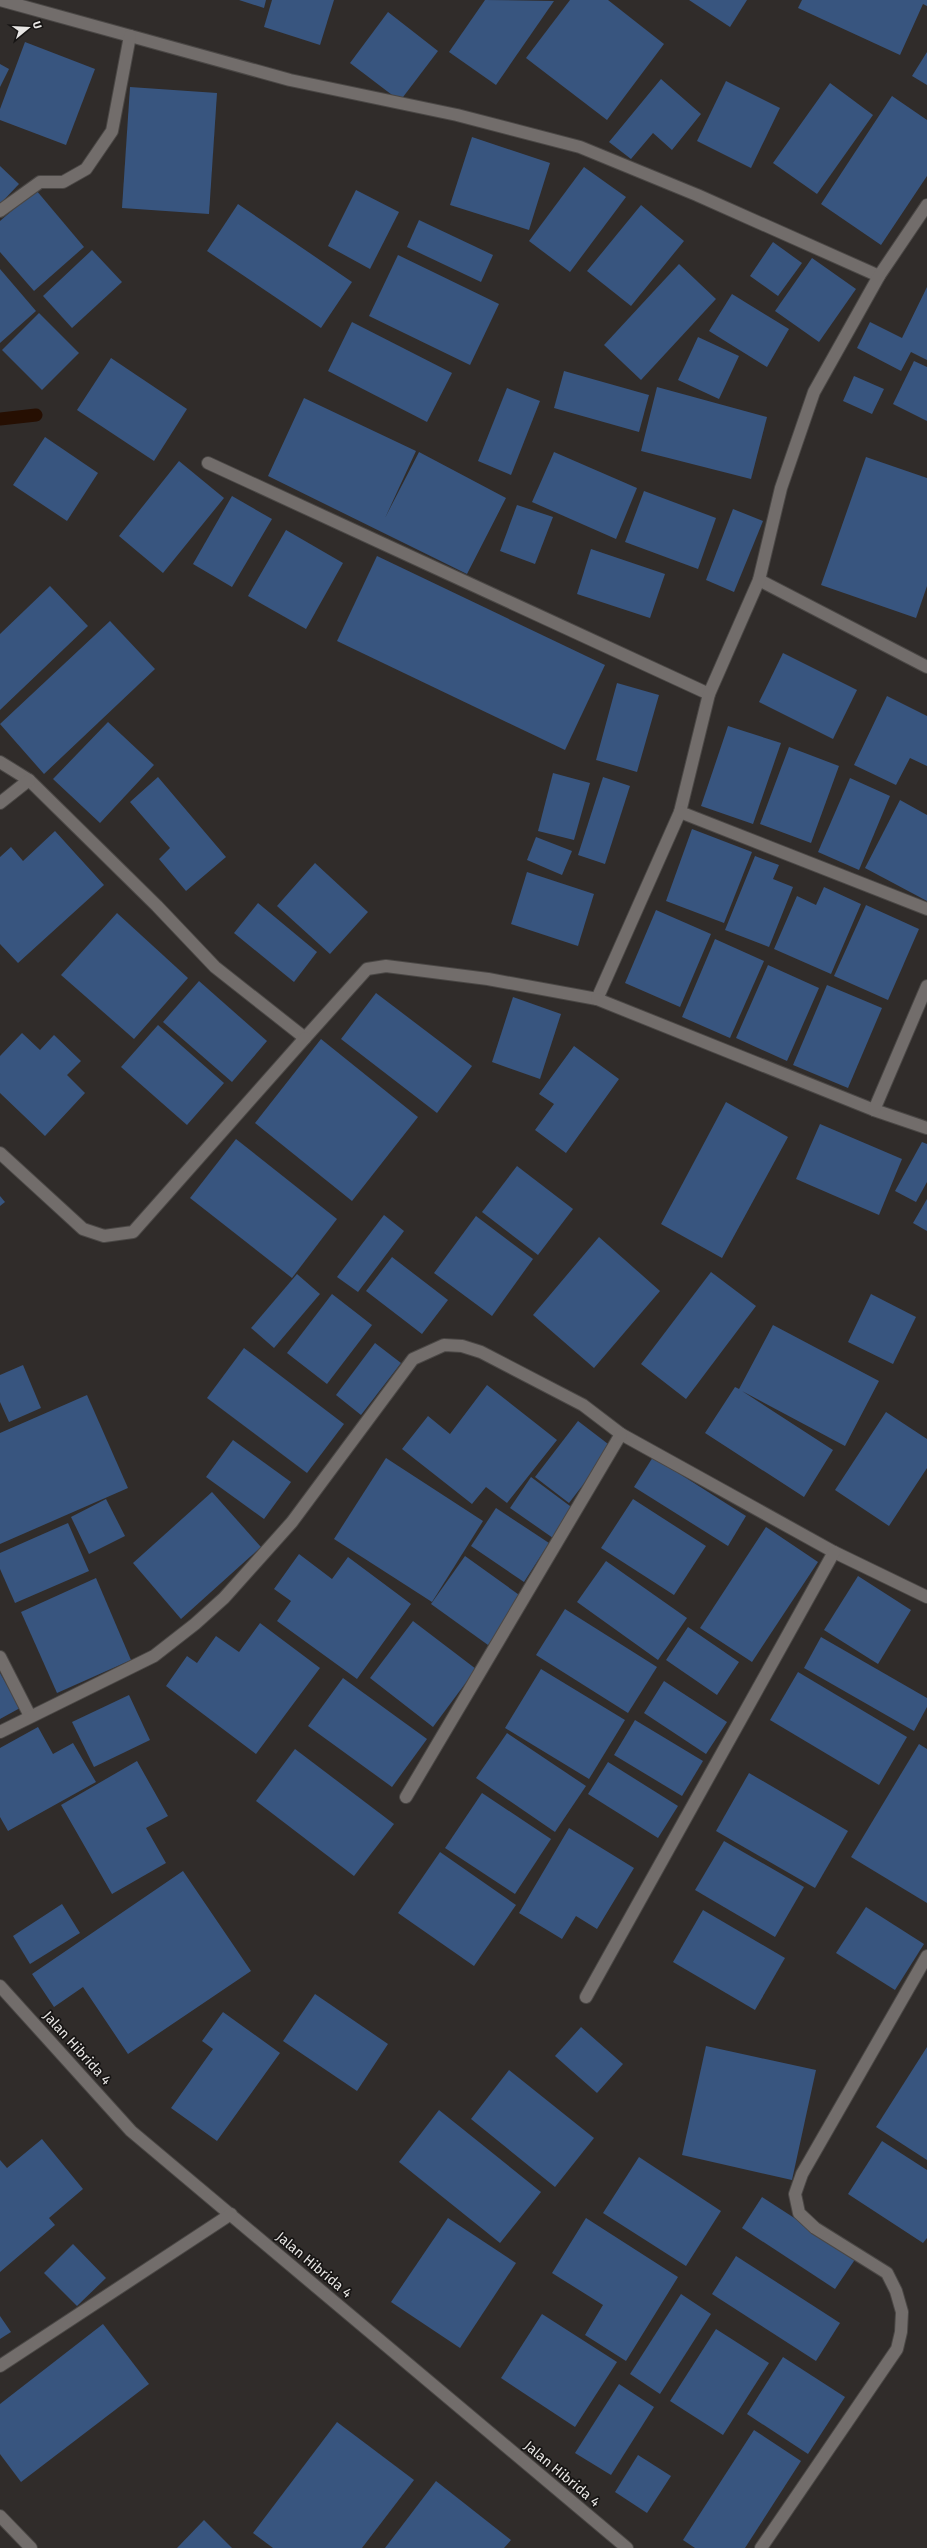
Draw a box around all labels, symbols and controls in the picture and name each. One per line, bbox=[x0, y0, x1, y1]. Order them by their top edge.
north arrow bbox=[8, 8, 48, 48]
text: U bbox=[30, 20, 44, 30]
street label: Jalan Hibrida 4 bbox=[39, 2008, 115, 2089]
street label: Jalan Hibrida 4 bbox=[273, 2228, 356, 2302]
street label: Jalan Hibrida 4 bbox=[521, 2437, 604, 2511]

